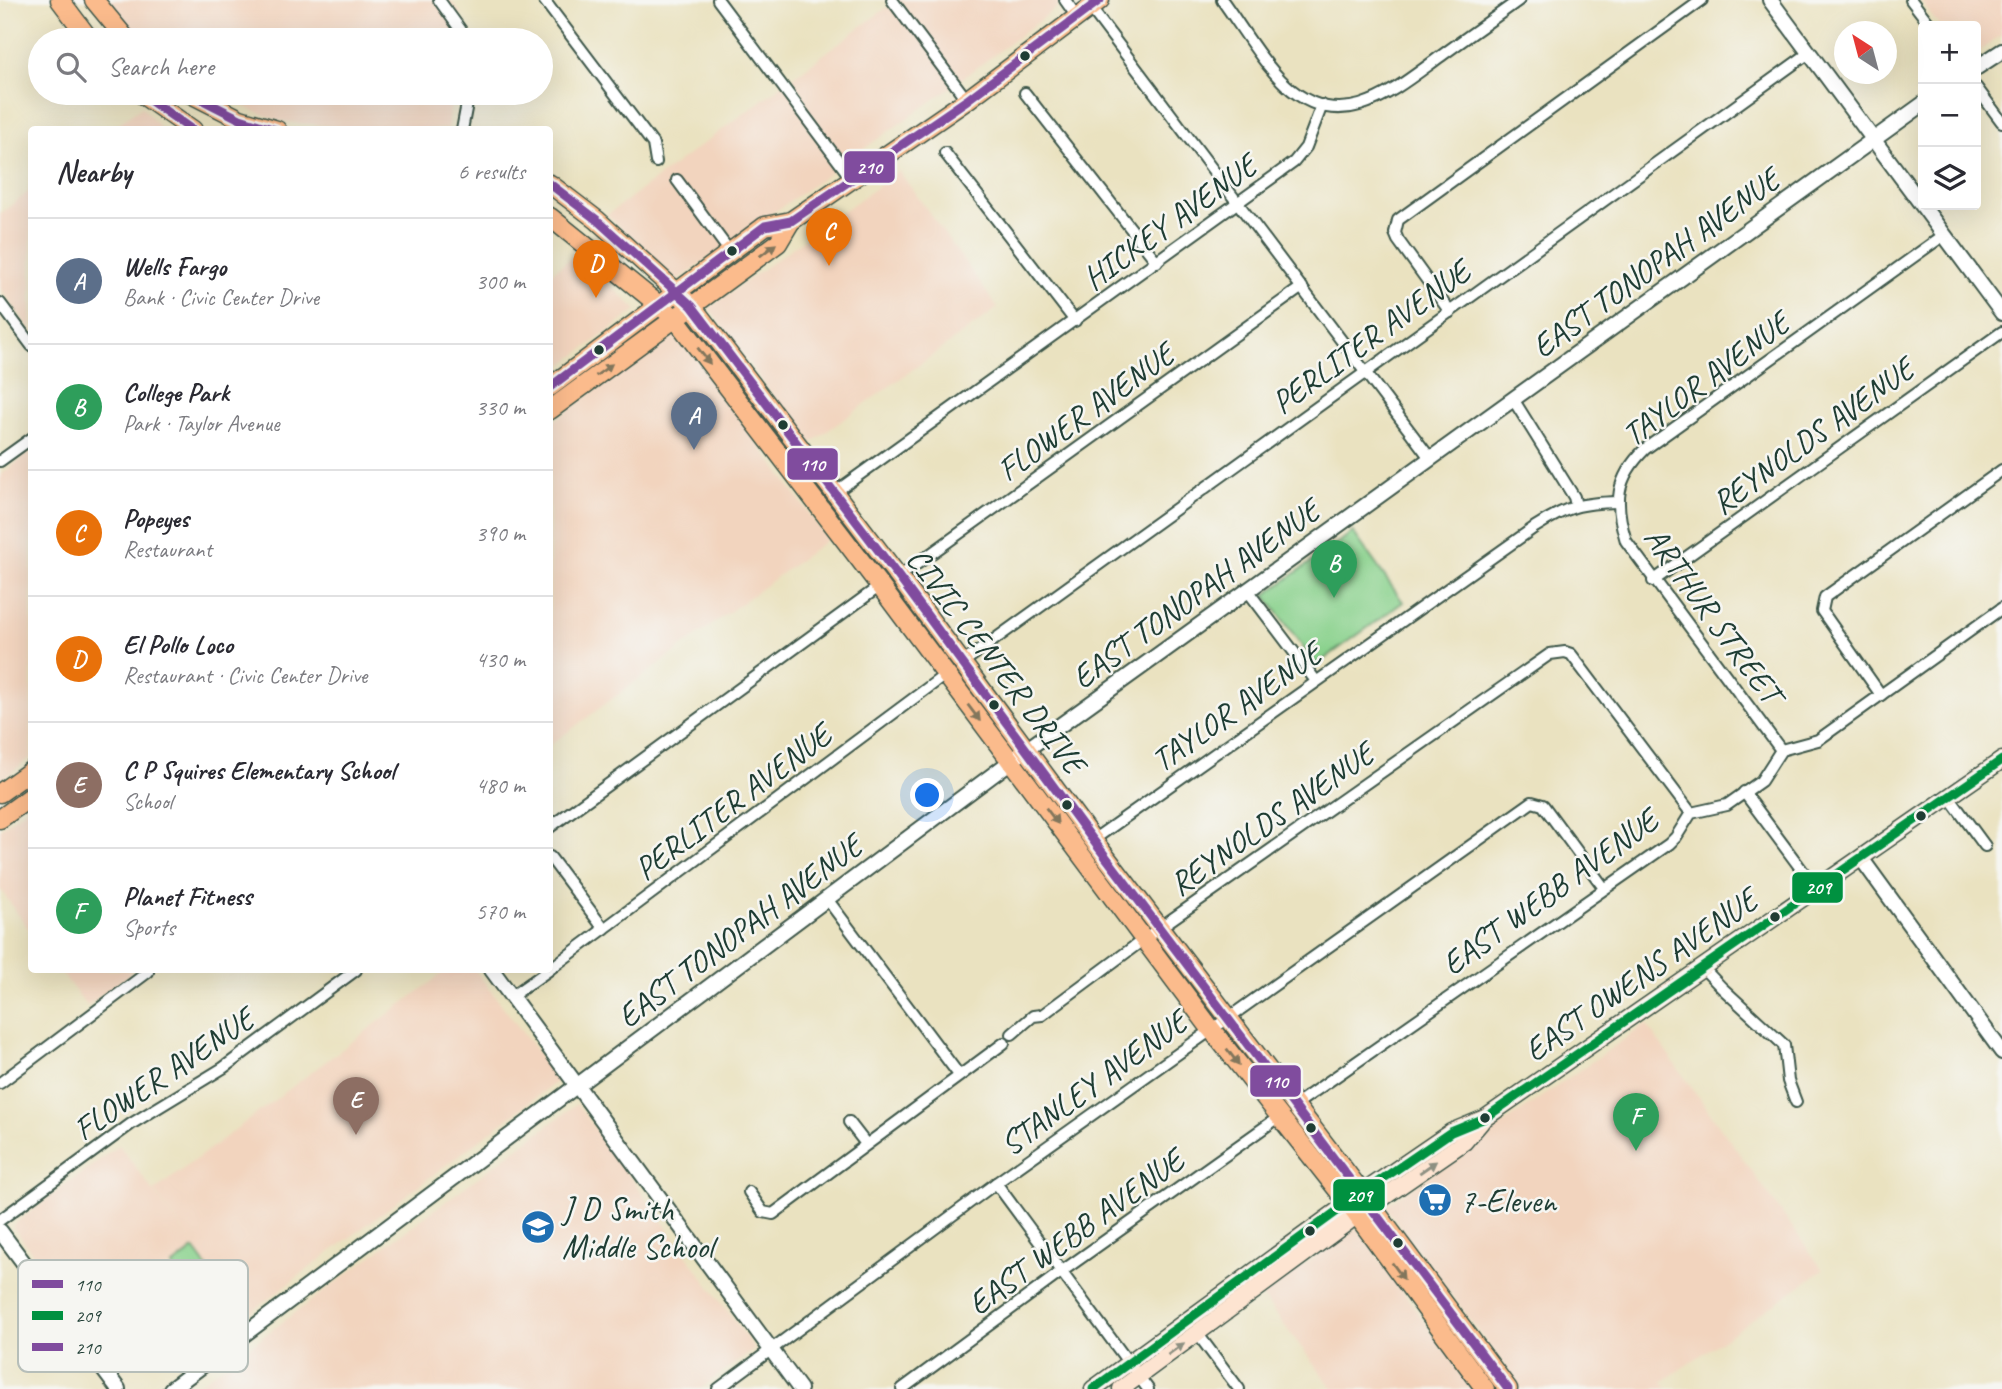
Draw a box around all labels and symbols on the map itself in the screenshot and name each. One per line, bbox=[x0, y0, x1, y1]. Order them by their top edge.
north arrow bbox=[1834, 21, 1897, 84]
unlabelled marker bbox=[1018, 49, 1032, 63]
street label: HICKEY AVENUE bbox=[1074, 142, 1268, 299]
line badge: 210 bbox=[843, 150, 896, 184]
text: 210 bbox=[856, 156, 884, 180]
street label: EAST TONOPAH AVENUE bbox=[1523, 156, 1791, 367]
pin: C bbox=[806, 208, 852, 266]
pin: D bbox=[573, 240, 619, 298]
one-way arrow bbox=[759, 243, 777, 257]
unlabelled marker bbox=[725, 244, 739, 258]
street label: PERLITER AVENUE bbox=[1263, 248, 1482, 423]
street label: TAYLOR AVENUE bbox=[1613, 300, 1801, 455]
street label: FLOWER AVENUE bbox=[989, 331, 1186, 490]
unlabelled marker bbox=[592, 343, 606, 357]
one-way arrow bbox=[696, 346, 711, 364]
street label: REYNOLDS AVENUE bbox=[1703, 346, 1925, 524]
one-way arrow bbox=[595, 362, 613, 377]
pin: A bbox=[671, 392, 717, 450]
unlabelled marker bbox=[776, 418, 790, 432]
line badge: 110 bbox=[786, 447, 839, 481]
text: 110 bbox=[799, 453, 827, 477]
street label: EAST TONOPAH AVENUE bbox=[1063, 487, 1331, 698]
street label: ARTHUR STREET bbox=[1635, 518, 1796, 717]
street label: CIVIC CENTER DRIVE bbox=[897, 539, 1097, 785]
pin: B bbox=[1311, 540, 1357, 598]
street label: TAYLOR AVENUE bbox=[1143, 630, 1333, 781]
unlabelled marker bbox=[987, 698, 1001, 712]
one-way arrow bbox=[967, 704, 981, 722]
street label: PERLITER AVENUE bbox=[626, 711, 843, 890]
street label: REYNOLDS AVENUE bbox=[1161, 730, 1385, 905]
your location bbox=[910, 778, 944, 812]
street label: EAST WEBB AVENUE bbox=[1433, 797, 1670, 984]
unlabelled marker bbox=[1060, 798, 1074, 812]
one-way arrow bbox=[1044, 807, 1058, 825]
unlabelled marker bbox=[1914, 809, 1928, 823]
street label: EAST TONOPAH AVENUE bbox=[608, 822, 874, 1037]
line badge: 209 bbox=[1791, 871, 1844, 904]
street label: EAST OWENS AVENUE bbox=[1516, 876, 1769, 1071]
text: 209 bbox=[1805, 876, 1833, 900]
unlabelled marker bbox=[1768, 910, 1782, 924]
street label: FLOWER AVENUE bbox=[65, 996, 265, 1150]
street label: STANLEY AVENUE bbox=[992, 998, 1199, 1165]
one-way arrow bbox=[1225, 1047, 1240, 1065]
line badge: 110 bbox=[1249, 1064, 1302, 1098]
text: 110 bbox=[1262, 1070, 1290, 1094]
pin: E bbox=[333, 1077, 379, 1135]
pin: F bbox=[1613, 1093, 1659, 1151]
unlabelled marker bbox=[1478, 1111, 1492, 1125]
unlabelled marker bbox=[1304, 1121, 1318, 1135]
street label: EAST WEBB AVENUE bbox=[959, 1137, 1196, 1324]
one-way arrow bbox=[1419, 1160, 1437, 1174]
line badge: 209 bbox=[1332, 1178, 1386, 1212]
place label: 7-Eleven bbox=[1460, 1180, 1558, 1222]
supermarket icon: 7-Eleven bbox=[1416, 1181, 1454, 1219]
text: 209 bbox=[1346, 1184, 1374, 1208]
place label: J D Smith Middle School bbox=[560, 1188, 719, 1268]
school or university icon: J D Smith Middle School bbox=[519, 1208, 557, 1246]
unlabelled marker bbox=[1303, 1224, 1317, 1238]
unlabelled marker bbox=[1391, 1236, 1405, 1250]
legend bbox=[18, 1260, 248, 1372]
one-way arrow bbox=[1390, 1262, 1404, 1280]
text: 110 bbox=[75, 1273, 102, 1297]
text: 209 bbox=[75, 1304, 102, 1328]
text: 210 bbox=[75, 1336, 102, 1360]
one-way arrow bbox=[1167, 1342, 1185, 1356]

